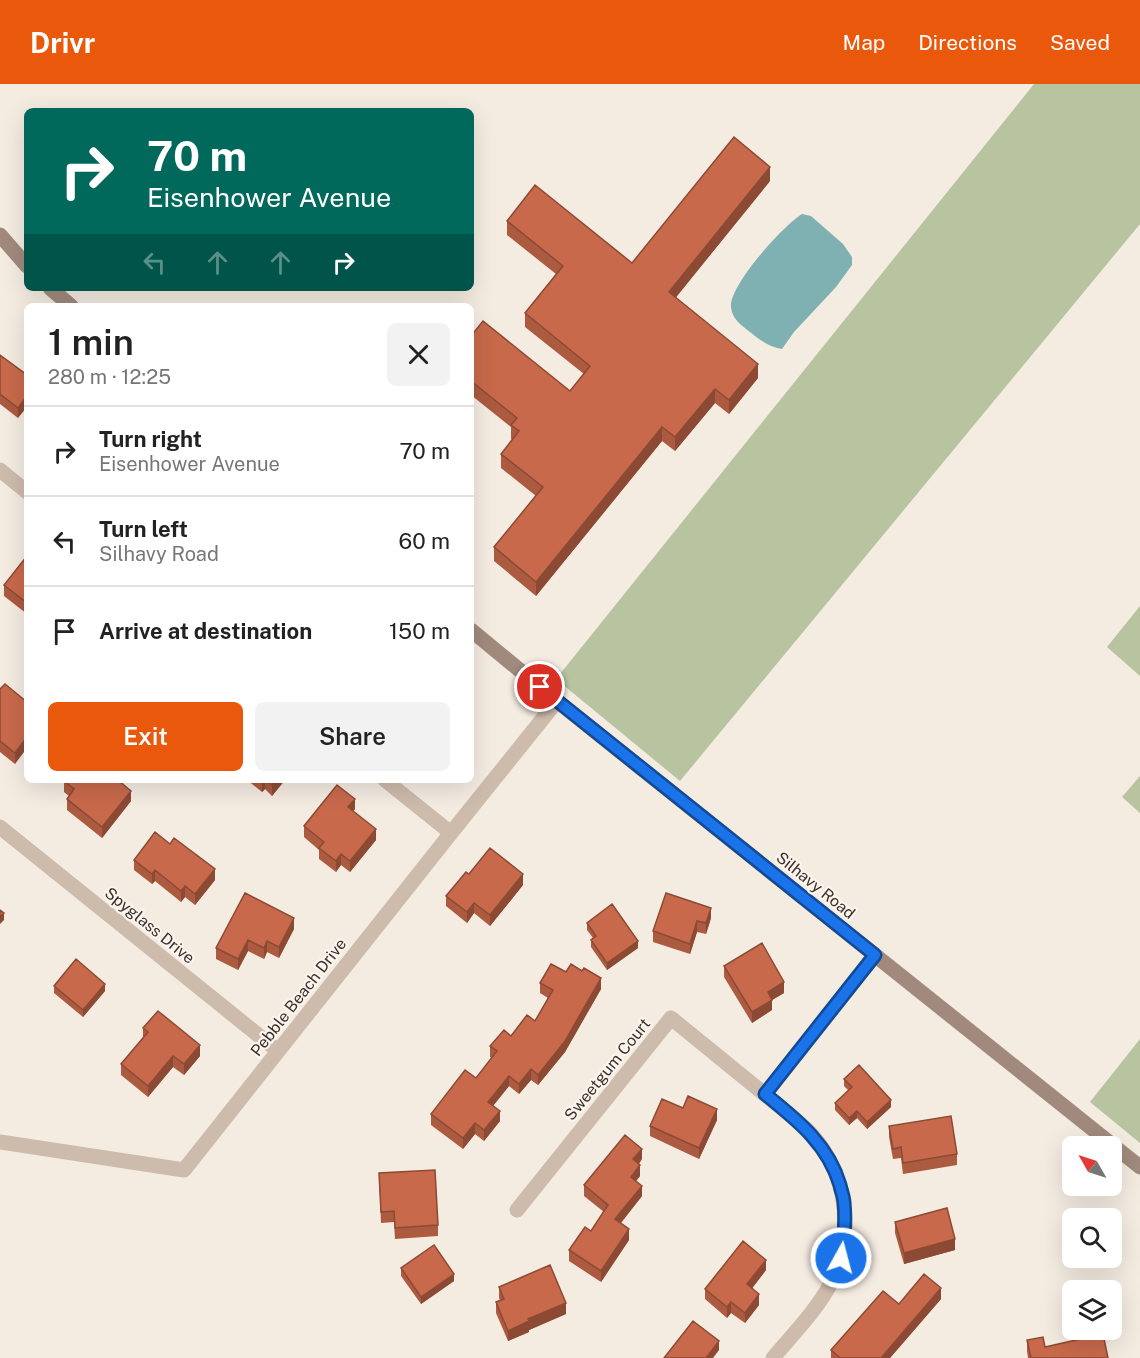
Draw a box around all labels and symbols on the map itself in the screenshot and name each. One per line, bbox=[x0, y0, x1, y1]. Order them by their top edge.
pin bbox=[514, 661, 565, 712]
street label: Silhavy Road bbox=[772, 848, 859, 923]
street label: Spyglass Drive bbox=[101, 883, 198, 967]
street label: Pebble Beach Drive bbox=[247, 935, 350, 1060]
street label: Sweetgum Court bbox=[560, 1014, 654, 1124]
north arrow bbox=[1062, 1136, 1122, 1196]
position arrow bbox=[809, 1226, 873, 1290]

